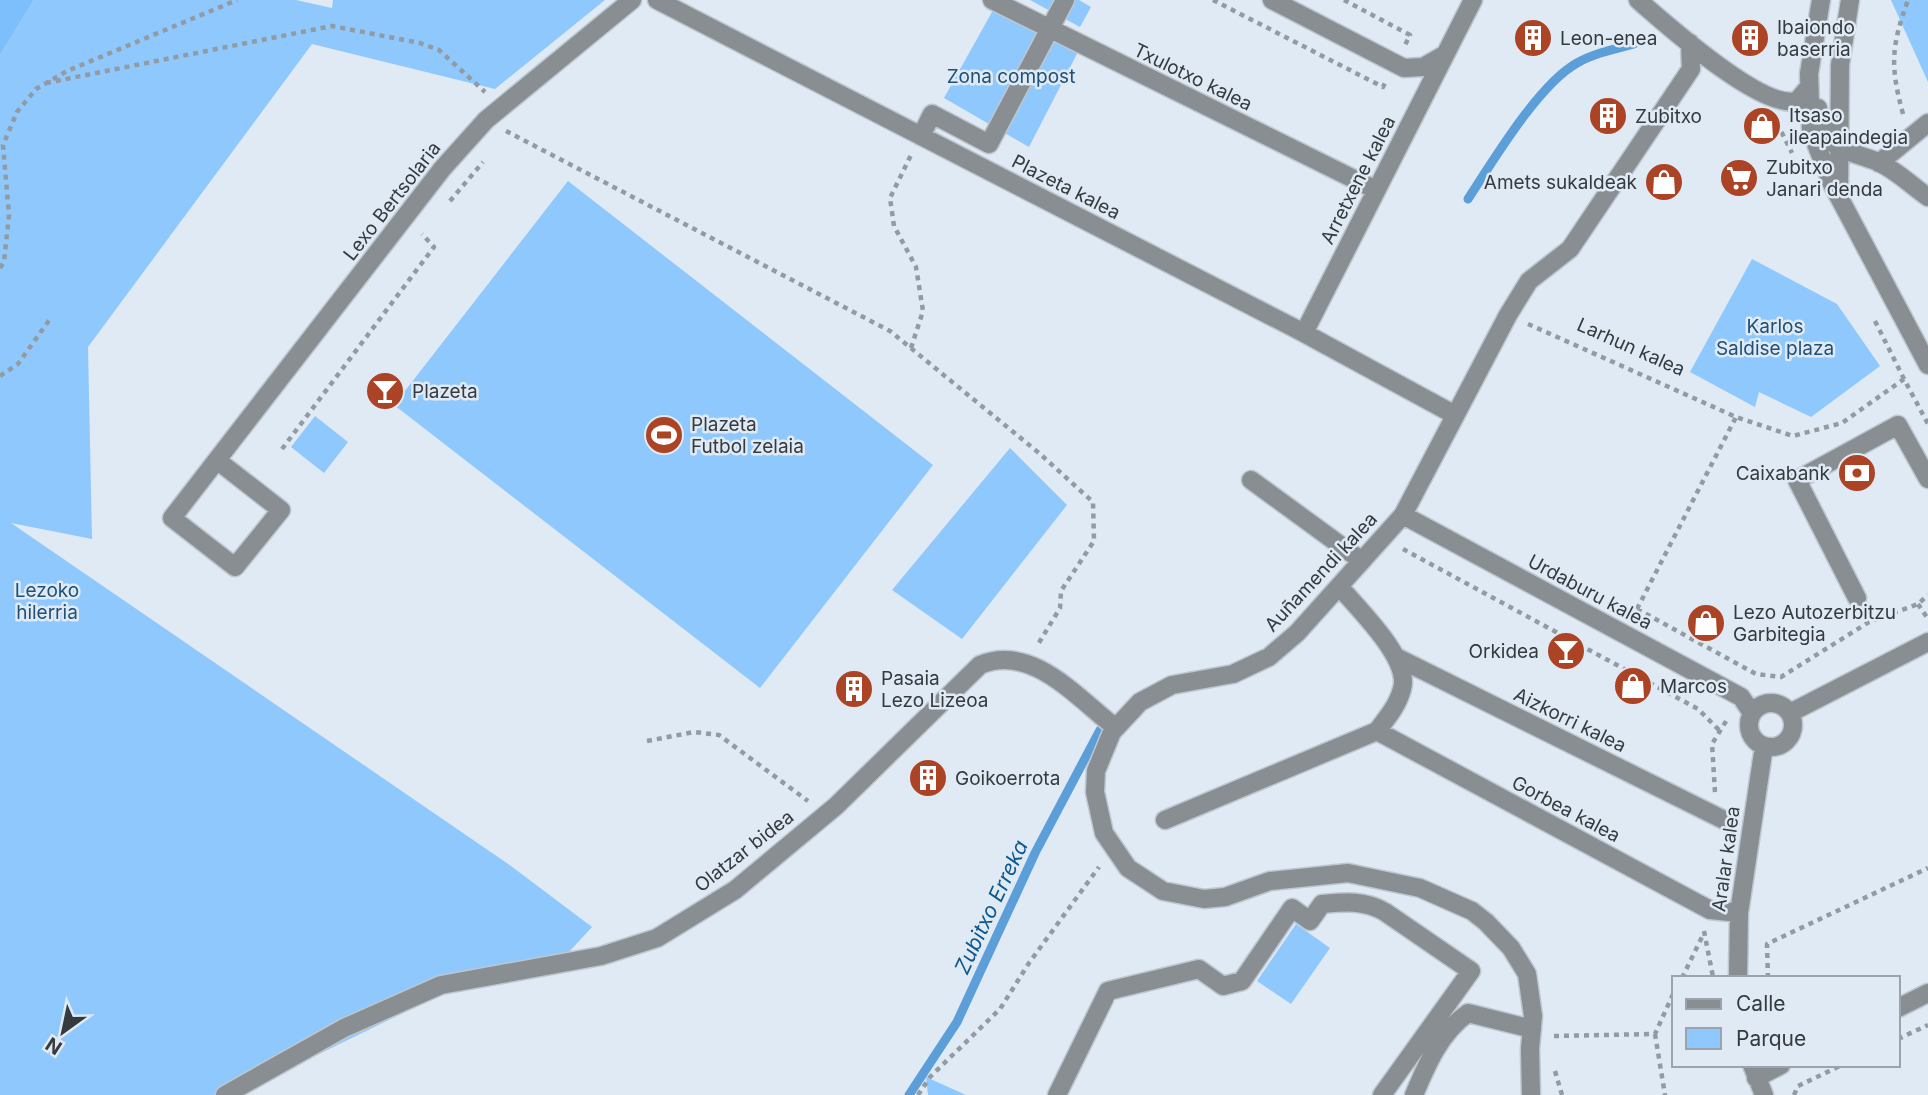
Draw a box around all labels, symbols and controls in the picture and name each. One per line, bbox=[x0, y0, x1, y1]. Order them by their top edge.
place label: Ibaiondo baserria bbox=[1777, 16, 1855, 61]
building icon: Leon-enea bbox=[1512, 17, 1554, 59]
building icon: Ibaiondo baserria bbox=[1729, 17, 1771, 59]
place label: Leon-enea bbox=[1560, 27, 1657, 50]
street label: Txulotxo kalea bbox=[1130, 38, 1256, 116]
park label: Zona compost bbox=[947, 65, 1075, 88]
building icon: Zubitxo bbox=[1587, 95, 1629, 137]
place label: Itsaso ileapaindegia bbox=[1789, 104, 1908, 149]
place label: Zubitxo bbox=[1635, 105, 1702, 128]
shop icon: Itsaso ileapaindegia bbox=[1741, 105, 1783, 147]
street label: Arretxene kalea bbox=[1316, 112, 1400, 248]
street label: Lexo Bertsolaria bbox=[338, 137, 446, 265]
street label: Plazeta kalea bbox=[1008, 150, 1124, 224]
place label: Zubitxo Janari denda bbox=[1766, 156, 1883, 201]
supermarket icon: Zubitxo Janari denda bbox=[1718, 157, 1760, 199]
shop icon: Amets sukaldeak bbox=[1643, 161, 1685, 203]
place label: Amets sukaldeak bbox=[1484, 171, 1638, 194]
street label: Larhun kalea bbox=[1574, 313, 1688, 381]
park label: Karlos Saldise plaza bbox=[1716, 315, 1834, 360]
bar icon: Plazeta bbox=[364, 370, 406, 412]
place label: Plazeta bbox=[412, 380, 478, 403]
place label: Plazeta Futbol zelaia bbox=[691, 413, 804, 458]
sports icon: Plazeta Futbol zelaia bbox=[643, 414, 685, 456]
bank icon: Caixabank bbox=[1836, 452, 1878, 494]
place label: Caixabank bbox=[1736, 462, 1831, 485]
street label: Auñamendi kalea bbox=[1260, 508, 1382, 636]
street label: Urdaburu kalea bbox=[1524, 550, 1656, 634]
park label: Lezoko hilerria bbox=[15, 579, 79, 624]
place label: Lezo Autozerbitzu Garbitegia bbox=[1733, 601, 1896, 646]
shop icon: Lezo Autozerbitzu Garbitegia bbox=[1685, 602, 1727, 644]
bar icon: Orkidea bbox=[1545, 630, 1587, 672]
place label: Orkidea bbox=[1468, 640, 1539, 663]
shop icon: Marcos bbox=[1612, 665, 1654, 707]
place label: Pasaia Lezo Lizeoa bbox=[881, 667, 988, 712]
building icon: Pasaia Lezo Lizeoa bbox=[833, 668, 875, 710]
place label: Marcos bbox=[1660, 675, 1727, 698]
street label: Aizkorri kalea bbox=[1510, 683, 1630, 757]
building icon: Goikoerrota bbox=[907, 757, 949, 799]
place label: Goikoerrota bbox=[955, 767, 1060, 790]
street label: Gorbea kalea bbox=[1508, 771, 1624, 847]
street label: Olatzar bidea bbox=[690, 805, 798, 897]
street label: Aralar kalea bbox=[1707, 805, 1745, 913]
water label: Zubitxo Erreka bbox=[949, 836, 1033, 978]
legend bbox=[1672, 976, 1900, 1067]
text: Calle bbox=[1736, 991, 1786, 1016]
north arrow bbox=[28, 997, 98, 1067]
text: Parque bbox=[1736, 1026, 1806, 1051]
text: N bbox=[42, 1032, 66, 1059]

